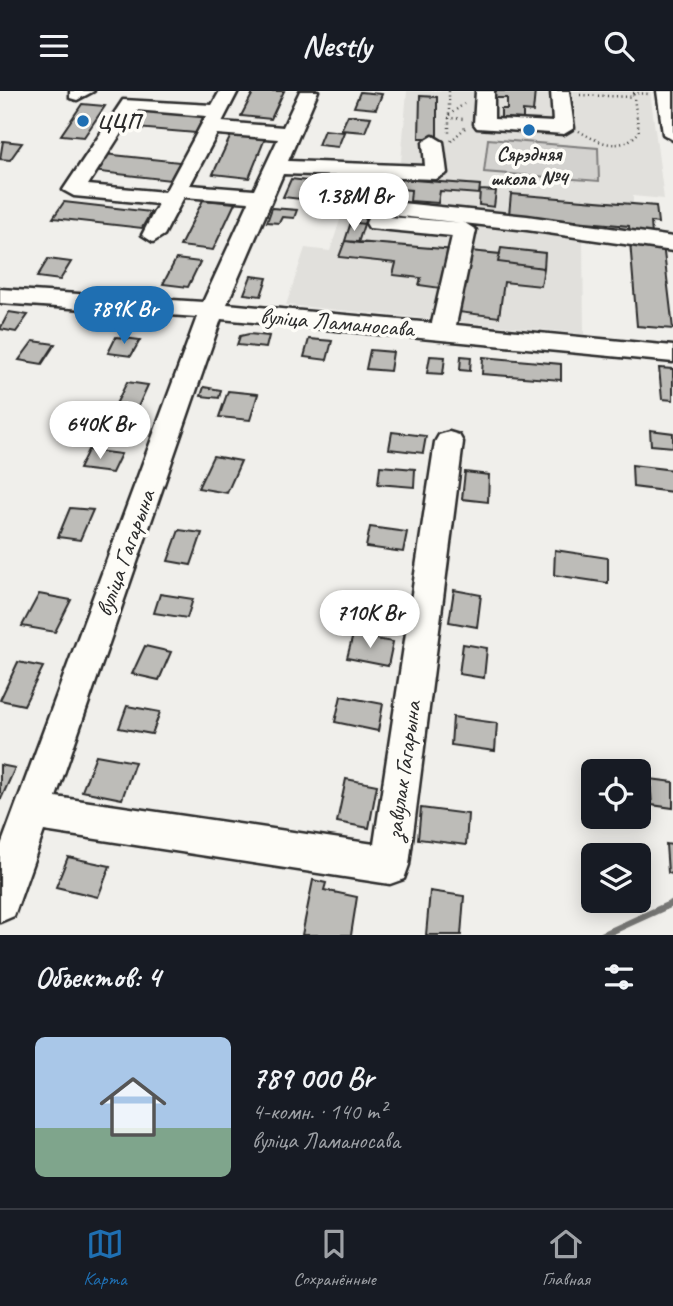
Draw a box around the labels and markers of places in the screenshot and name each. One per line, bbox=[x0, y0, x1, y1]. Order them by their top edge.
place label: ЦЦП bbox=[97, 108, 144, 134]
marker: ЦЦП bbox=[75, 113, 91, 129]
marker: Сярэдняя школа №4 bbox=[521, 122, 537, 138]
place label: Сярэдняя школа №4 bbox=[490, 141, 570, 191]
pin: 1.38M Br bbox=[282, 173, 426, 233]
pin: 789K Br bbox=[59, 287, 189, 346]
pin: 640K Br bbox=[35, 401, 165, 461]
pin: 710K Br bbox=[305, 591, 435, 650]

